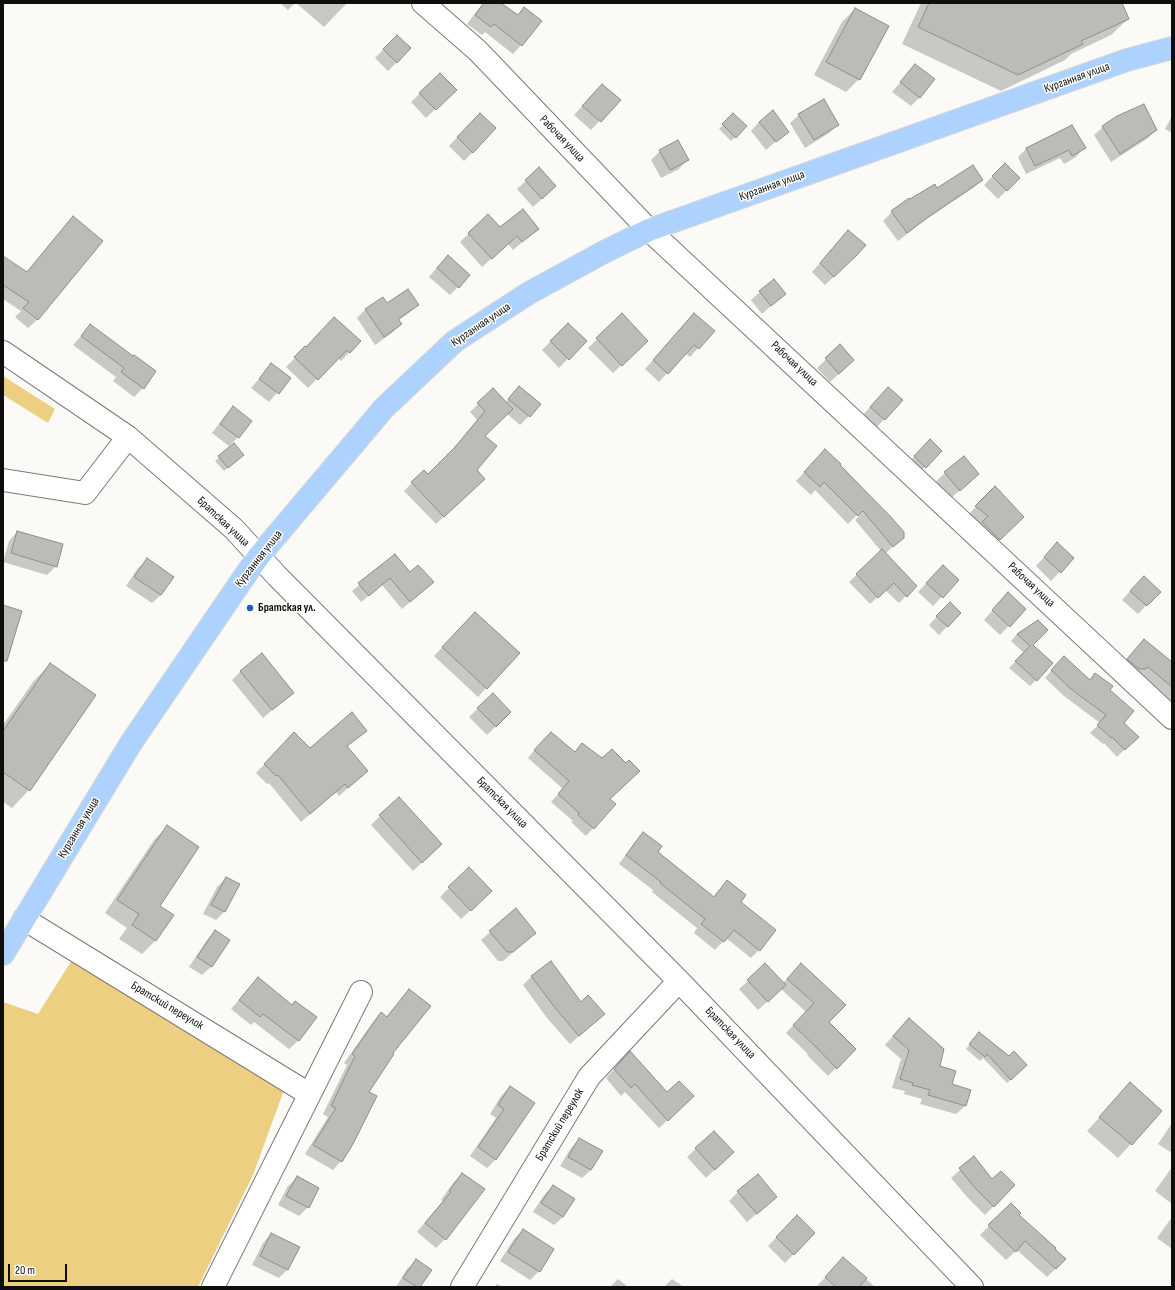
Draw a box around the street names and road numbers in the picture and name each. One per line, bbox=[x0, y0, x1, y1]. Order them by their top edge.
street label: Курганная улица bbox=[1042, 60, 1112, 96]
street label: Рабочая улица bbox=[536, 113, 588, 165]
street label: Курганная улица bbox=[737, 168, 807, 204]
street label: Курганная улица bbox=[449, 300, 513, 350]
street label: Рабочая улица bbox=[768, 339, 820, 389]
street label: Братская улица bbox=[194, 494, 252, 550]
street label: Курганная улица bbox=[232, 528, 286, 590]
street label: Рабочая улица bbox=[1005, 560, 1057, 610]
street label: Братская улица bbox=[473, 774, 531, 832]
street label: Курганная улица bbox=[55, 795, 103, 861]
street label: Братский переулок bbox=[128, 979, 206, 1033]
street label: Братская улица bbox=[702, 1004, 758, 1062]
street label: Братский переулок bbox=[533, 1086, 587, 1164]

